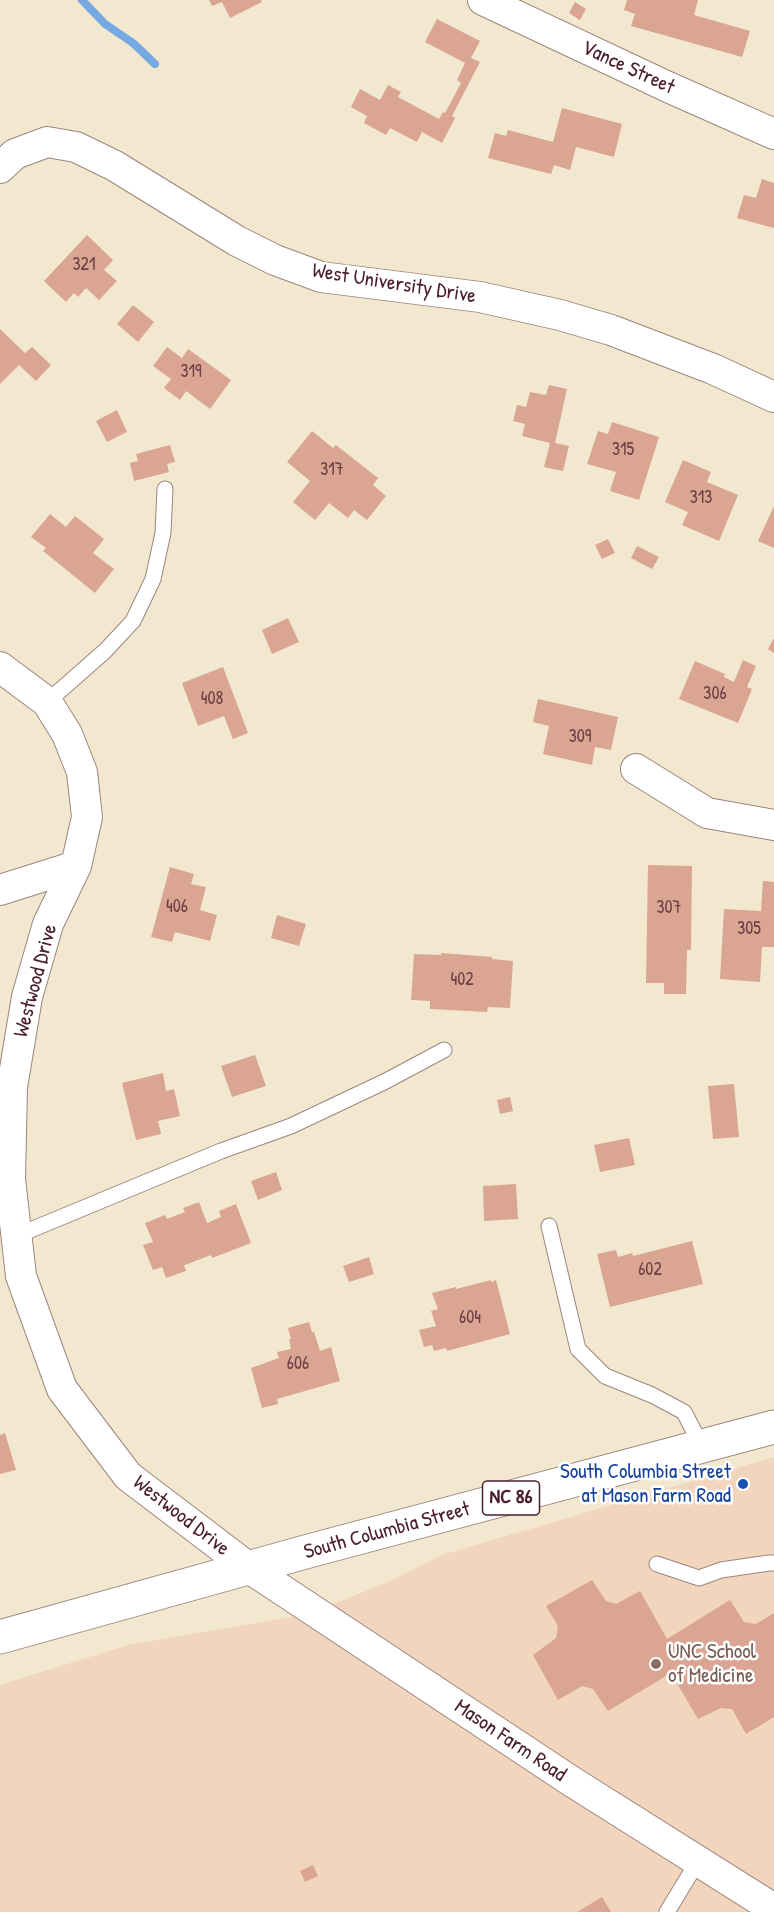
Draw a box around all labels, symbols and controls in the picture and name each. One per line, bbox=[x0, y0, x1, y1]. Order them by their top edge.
street label: Vance Street bbox=[577, 36, 679, 100]
house number: 321 bbox=[72, 254, 96, 276]
street label: West University Drive bbox=[310, 259, 478, 309]
house number: 319 bbox=[180, 361, 202, 383]
house number: 315 bbox=[612, 439, 634, 461]
house number: 317 bbox=[320, 459, 344, 481]
house number: 313 bbox=[690, 487, 712, 509]
house number: 306 bbox=[703, 683, 727, 705]
house number: 408 bbox=[201, 688, 223, 710]
house number: 309 bbox=[569, 726, 591, 748]
house number: 406 bbox=[166, 896, 188, 918]
house number: 307 bbox=[656, 897, 682, 919]
house number: 305 bbox=[737, 918, 761, 940]
street label: Westwood Drive bbox=[9, 922, 63, 1040]
house number: 402 bbox=[450, 969, 474, 991]
house number: 602 bbox=[638, 1259, 662, 1281]
house number: 604 bbox=[459, 1307, 481, 1329]
house number: 606 bbox=[287, 1353, 309, 1375]
place label: South Columbia Street at Mason Farm Road bbox=[560, 1459, 731, 1509]
street label: Westwood Drive bbox=[128, 1470, 234, 1562]
marker: South Columbia Street at Mason Farm Road bbox=[736, 1477, 750, 1491]
road number: NC 86 bbox=[482, 1481, 540, 1515]
street label: South Columbia Street bbox=[301, 1497, 473, 1565]
place label: UNC School of Medicine bbox=[668, 1639, 756, 1689]
marker: UNC School of Medicine bbox=[649, 1657, 663, 1671]
street label: Mason Farm Road bbox=[449, 1694, 571, 1788]

